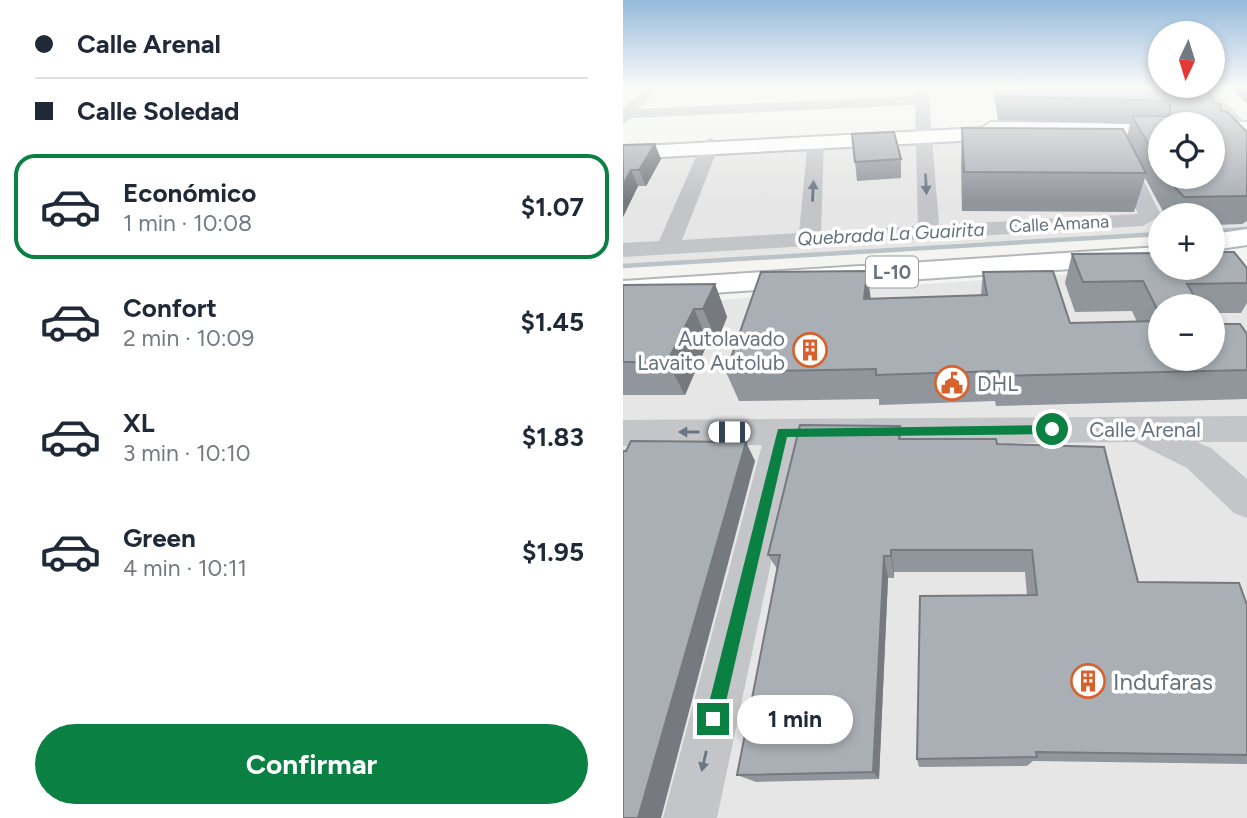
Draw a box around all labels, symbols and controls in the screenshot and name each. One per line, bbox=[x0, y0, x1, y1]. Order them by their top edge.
north arrow bbox=[1148, 21, 1225, 98]
map controls bbox=[1148, 21, 1225, 371]
text: Calle Arenal bbox=[77, 28, 221, 60]
text: Calle Soledad bbox=[77, 95, 240, 127]
button: locate bbox=[1148, 112, 1225, 189]
one-way arrow bbox=[921, 174, 932, 196]
icon: car bbox=[39, 175, 102, 238]
text: Económico bbox=[123, 177, 256, 209]
one-way arrow bbox=[808, 180, 819, 202]
text: $1.07 bbox=[521, 191, 584, 223]
button: + bbox=[1148, 203, 1225, 280]
text: 1 min · 10:08 bbox=[123, 209, 252, 237]
street label: Calle Amana bbox=[1008, 210, 1110, 238]
water label: Quebrada La Guairita bbox=[797, 218, 985, 250]
road number: L-10 bbox=[866, 256, 918, 288]
icon: car bbox=[39, 290, 102, 353]
text: Confort bbox=[123, 292, 217, 324]
button: − bbox=[1148, 294, 1225, 371]
text: $1.45 bbox=[521, 306, 584, 338]
text: 2 min · 10:09 bbox=[123, 324, 254, 352]
place label: Autolavado Lavaito Autolub bbox=[637, 326, 785, 375]
building icon: Autolavado Lavaito Autolub bbox=[791, 331, 829, 369]
public building icon: DHL bbox=[933, 364, 971, 402]
place label: DHL bbox=[977, 371, 1018, 396]
icon: car bbox=[39, 405, 102, 468]
text: XL bbox=[123, 407, 155, 439]
route start bbox=[1036, 413, 1068, 445]
street label: Calle Arenal bbox=[1089, 417, 1201, 442]
text: $1.83 bbox=[522, 421, 584, 453]
car bbox=[709, 422, 751, 443]
one-way arrow bbox=[678, 427, 700, 438]
text: 3 min · 10:10 bbox=[123, 439, 250, 467]
icon: car bbox=[39, 520, 102, 583]
text: Green bbox=[123, 522, 196, 554]
text: $1.95 bbox=[522, 536, 584, 568]
text: 4 min · 10:11 bbox=[123, 554, 247, 582]
building icon: Indufaras bbox=[1069, 662, 1107, 700]
place label: Indufaras bbox=[1113, 667, 1213, 696]
callout: 1 min bbox=[737, 694, 853, 744]
route end bbox=[697, 703, 729, 735]
text: 1 min bbox=[768, 705, 822, 733]
button: Confirmar bbox=[35, 724, 588, 804]
one-way arrow bbox=[698, 750, 709, 772]

